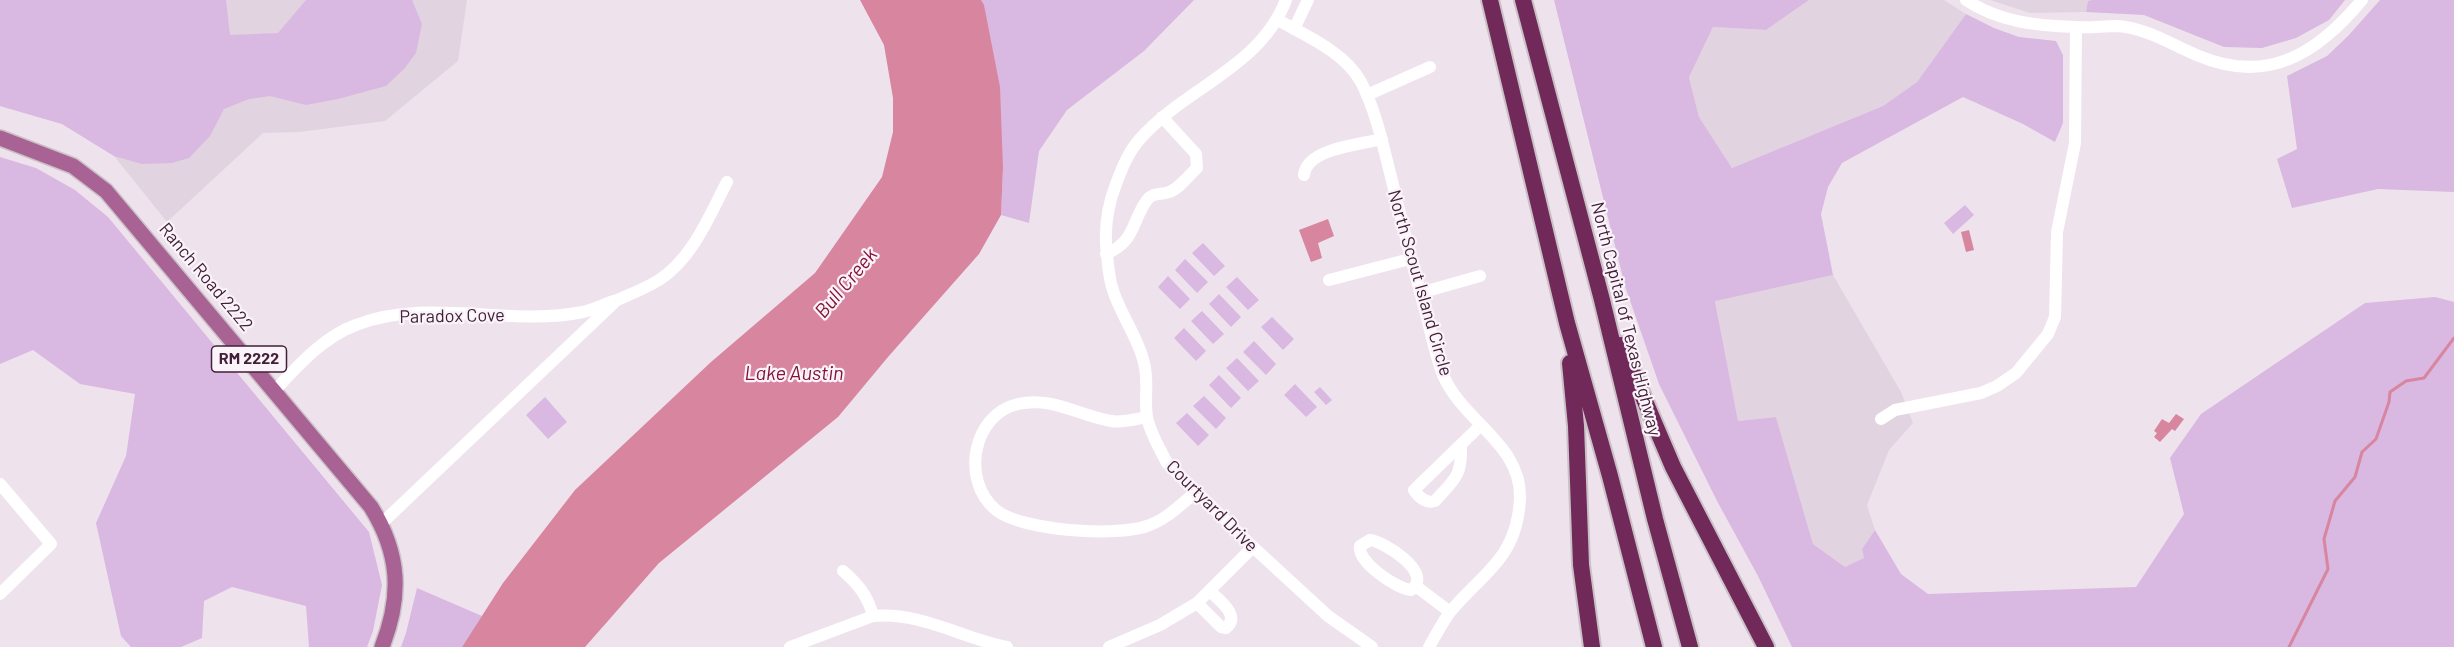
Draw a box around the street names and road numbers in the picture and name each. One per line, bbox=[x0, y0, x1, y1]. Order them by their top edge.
street label: North Scout Island Circle bbox=[1383, 187, 1457, 379]
street label: North Capital of Texas Highway bbox=[1586, 200, 1666, 438]
street label: Ranch Road 2222 bbox=[155, 219, 257, 335]
street label: Paradox Cove bbox=[399, 304, 505, 328]
road number: RM 2222 bbox=[212, 346, 286, 372]
street label: Courtyard Drive bbox=[1162, 456, 1262, 556]

